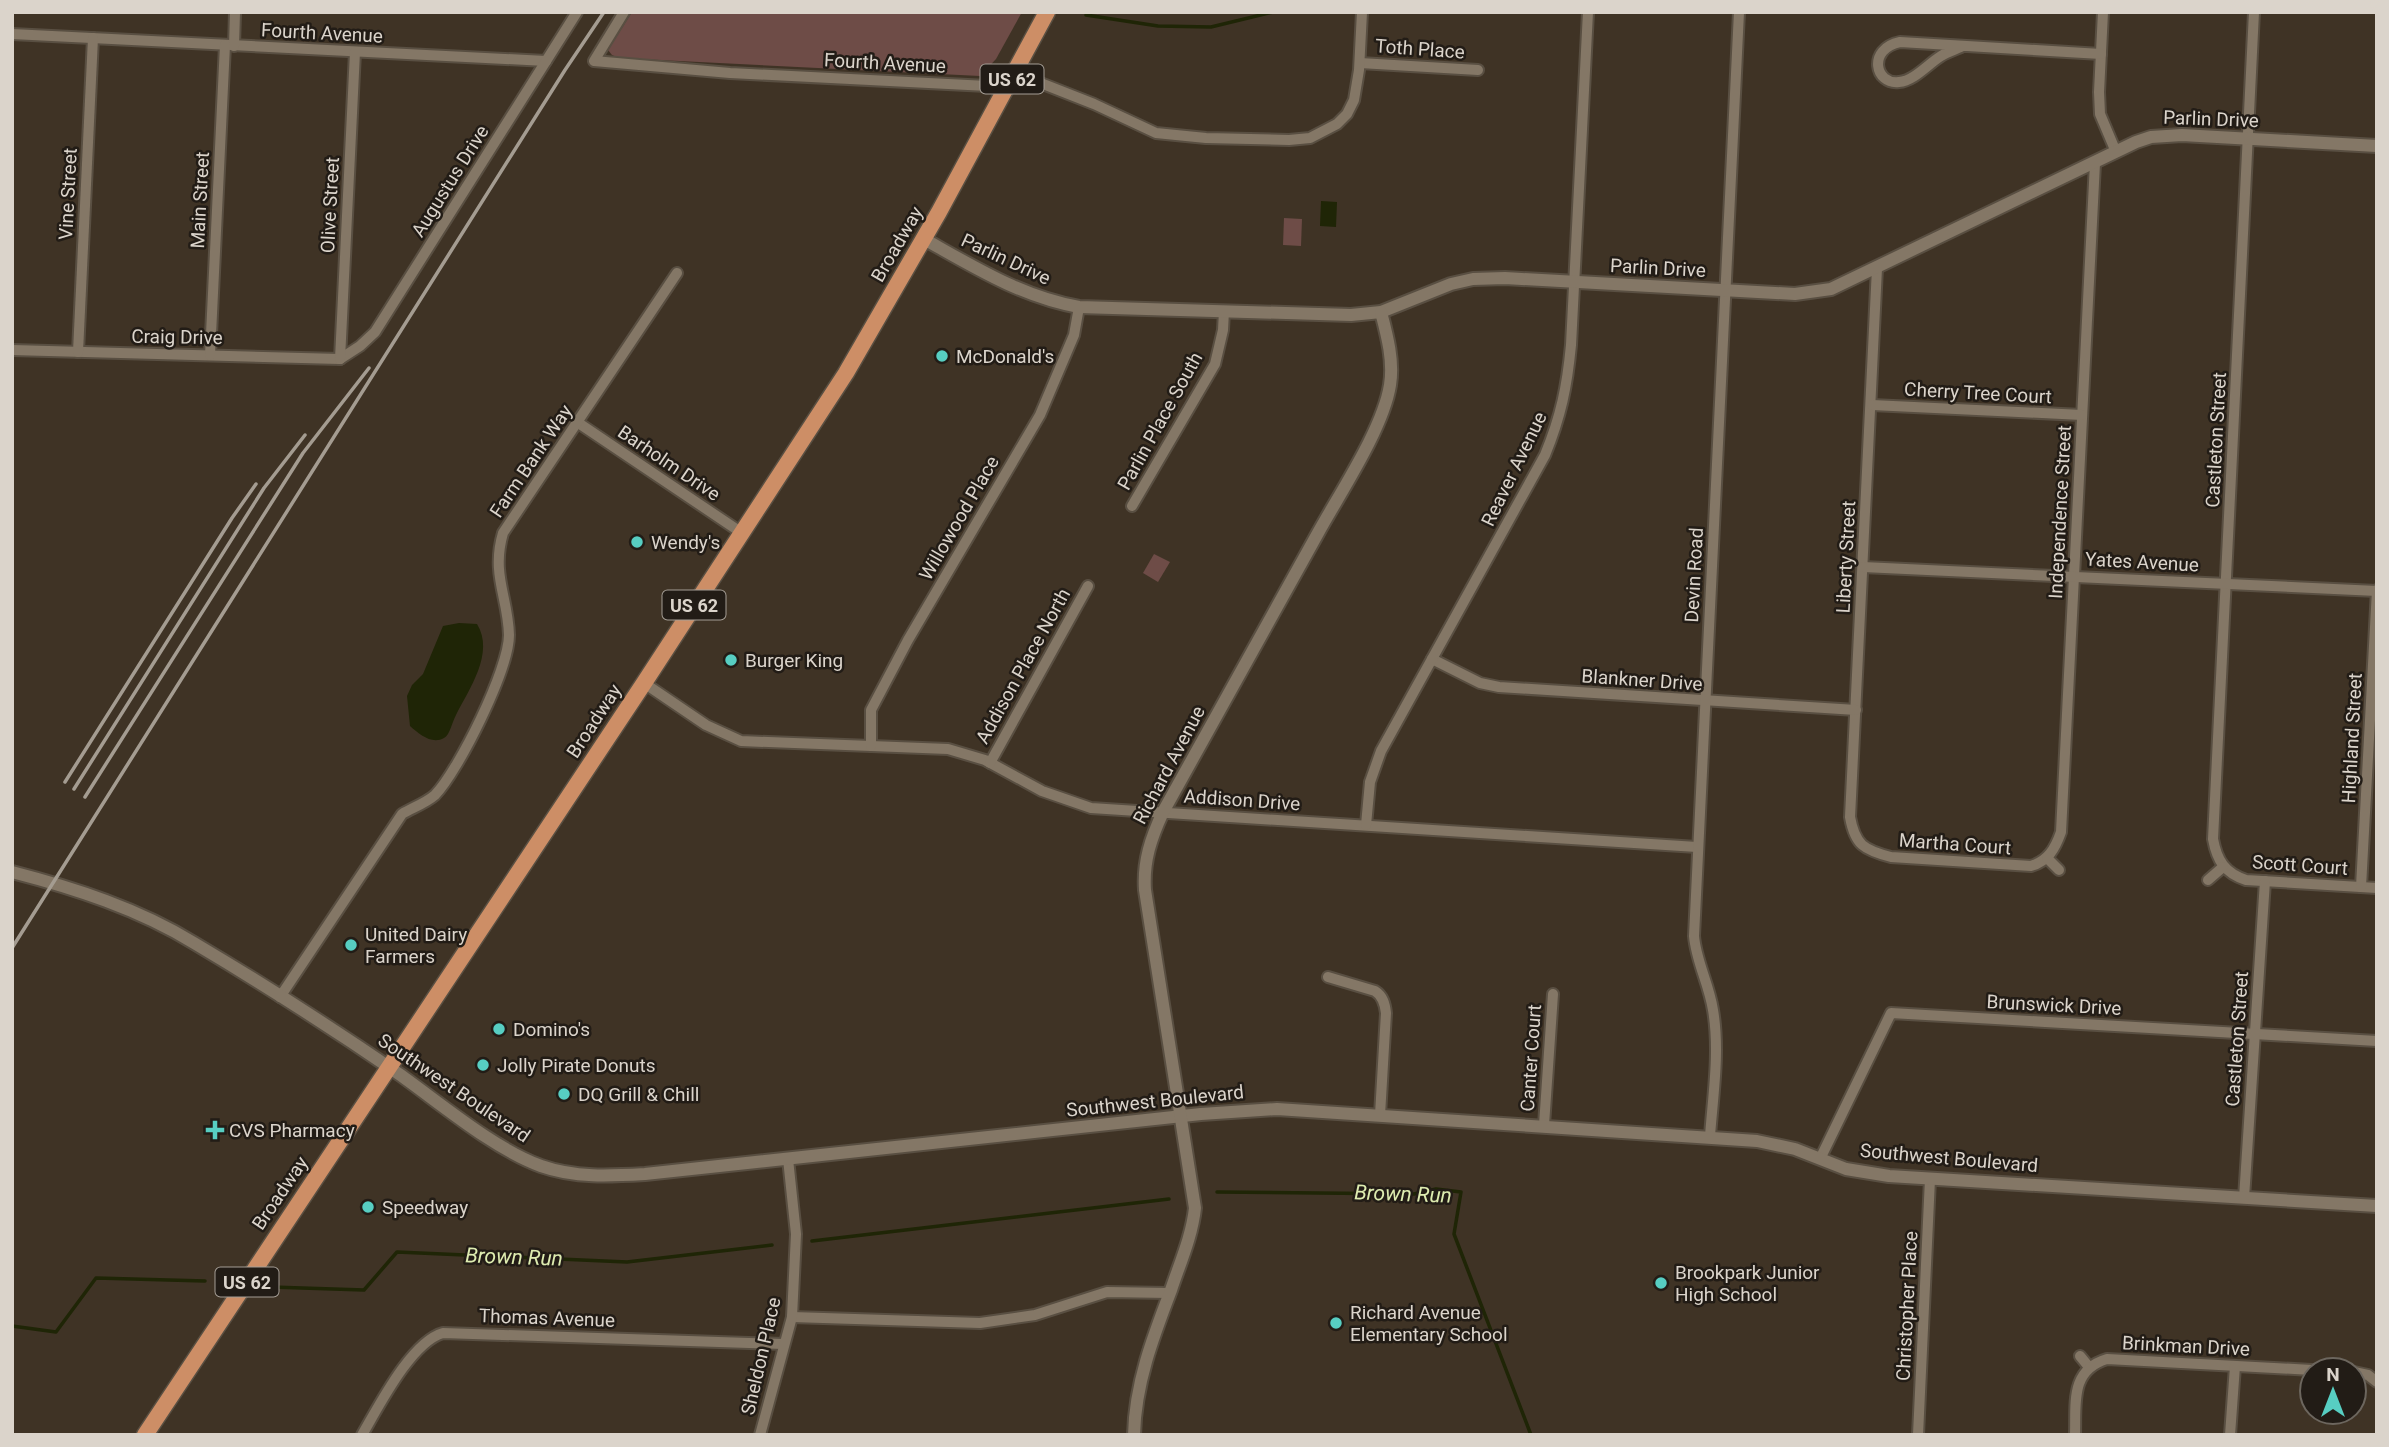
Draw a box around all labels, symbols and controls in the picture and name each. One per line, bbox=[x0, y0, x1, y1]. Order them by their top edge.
street label: Fourth Avenue bbox=[260, 18, 384, 48]
street label: Toth Place bbox=[1374, 34, 1466, 64]
street label: Fourth Avenue bbox=[823, 48, 947, 78]
road number: US 62 bbox=[981, 64, 1044, 94]
street label: Parlin Drive bbox=[2163, 106, 2259, 132]
street label: Augustus Drive bbox=[406, 121, 494, 241]
street label: Vine Street bbox=[54, 147, 82, 241]
street label: Main Street bbox=[186, 151, 214, 249]
street label: Olive Street bbox=[316, 156, 344, 254]
street label: Broadway bbox=[866, 202, 928, 286]
street label: Parlin Drive bbox=[958, 228, 1054, 290]
street label: Parlin Drive bbox=[1610, 254, 1706, 282]
street label: Craig Drive bbox=[131, 325, 223, 349]
place label: McDonald's bbox=[956, 345, 1054, 368]
marker: McDonald's bbox=[934, 348, 950, 364]
street label: Parlin Place South bbox=[1113, 348, 1207, 494]
street label: Castleton Street bbox=[2201, 372, 2231, 508]
street label: Cherry Tree Court bbox=[1904, 378, 2052, 408]
street label: Farm Bank Way bbox=[485, 400, 577, 522]
street label: Reaver Avenue bbox=[1476, 408, 1552, 530]
street label: Barholm Drive bbox=[613, 420, 725, 506]
street label: Independence Street bbox=[2044, 425, 2076, 599]
street label: Willowood Place bbox=[914, 452, 1004, 584]
street label: Liberty Street bbox=[1832, 500, 1860, 614]
street label: Devin Road bbox=[1680, 527, 1708, 623]
place label: Wendy's bbox=[651, 531, 720, 554]
marker: Wendy's bbox=[629, 534, 645, 550]
street label: Yates Avenue bbox=[2084, 548, 2200, 576]
street label: Addison Place North bbox=[971, 584, 1075, 748]
road number: US 62 bbox=[662, 590, 726, 620]
place label: Burger King bbox=[745, 649, 843, 672]
marker: Burger King bbox=[723, 652, 739, 668]
street label: Blankner Drive bbox=[1581, 664, 1703, 696]
street label: Highland Street bbox=[2337, 672, 2367, 804]
street label: Broadway bbox=[562, 680, 626, 762]
street label: Richard Avenue bbox=[1128, 702, 1210, 828]
street label: Addison Drive bbox=[1183, 784, 1301, 816]
street label: Martha Court bbox=[1898, 829, 2012, 859]
street label: Scott Court bbox=[2251, 850, 2349, 880]
place label: United Dairy Farmers bbox=[365, 923, 467, 968]
marker: United Dairy Farmers bbox=[343, 937, 359, 953]
street label: Castleton Street bbox=[2221, 971, 2253, 1107]
street label: Brunswick Drive bbox=[1986, 990, 2122, 1020]
street label: Canter Court bbox=[1516, 1004, 1546, 1112]
place label: Domino's bbox=[513, 1018, 590, 1041]
marker: Domino's bbox=[491, 1021, 507, 1037]
street label: Southwest Boulevard bbox=[374, 1029, 534, 1147]
place label: Jolly Pirate Donuts bbox=[497, 1054, 656, 1077]
marker: Jolly Pirate Donuts bbox=[475, 1057, 491, 1073]
street label: Southwest Boulevard bbox=[1065, 1080, 1245, 1122]
place label: DQ Grill & Chill bbox=[578, 1083, 699, 1106]
marker: DQ Grill & Chill bbox=[556, 1086, 572, 1102]
place label: CVS Pharmacy bbox=[229, 1119, 355, 1142]
marker: CVS Pharmacy bbox=[207, 1122, 223, 1138]
street label: Southwest Boulevard bbox=[1859, 1139, 2039, 1177]
street label: Broadway bbox=[247, 1152, 313, 1234]
water label: Brown Run bbox=[1354, 1180, 1452, 1208]
place label: Speedway bbox=[382, 1196, 468, 1219]
marker: Speedway bbox=[360, 1199, 376, 1215]
street label: Christopher Place bbox=[1892, 1231, 1922, 1381]
water label: Brown Run bbox=[465, 1243, 563, 1271]
place label: Brookpark Junior High School bbox=[1675, 1261, 1820, 1306]
road number: US 62 bbox=[216, 1268, 278, 1296]
marker: Brookpark Junior High School bbox=[1653, 1275, 1669, 1291]
street label: Sheldon Place bbox=[736, 1295, 786, 1417]
place label: Richard Avenue Elementary School bbox=[1350, 1301, 1508, 1346]
street label: Thomas Avenue bbox=[478, 1304, 616, 1332]
marker: Richard Avenue Elementary School bbox=[1328, 1315, 1344, 1331]
street label: Brinkman Drive bbox=[2122, 1331, 2250, 1361]
north arrow bbox=[2298, 1356, 2368, 1426]
text: N bbox=[2326, 1363, 2340, 1386]

